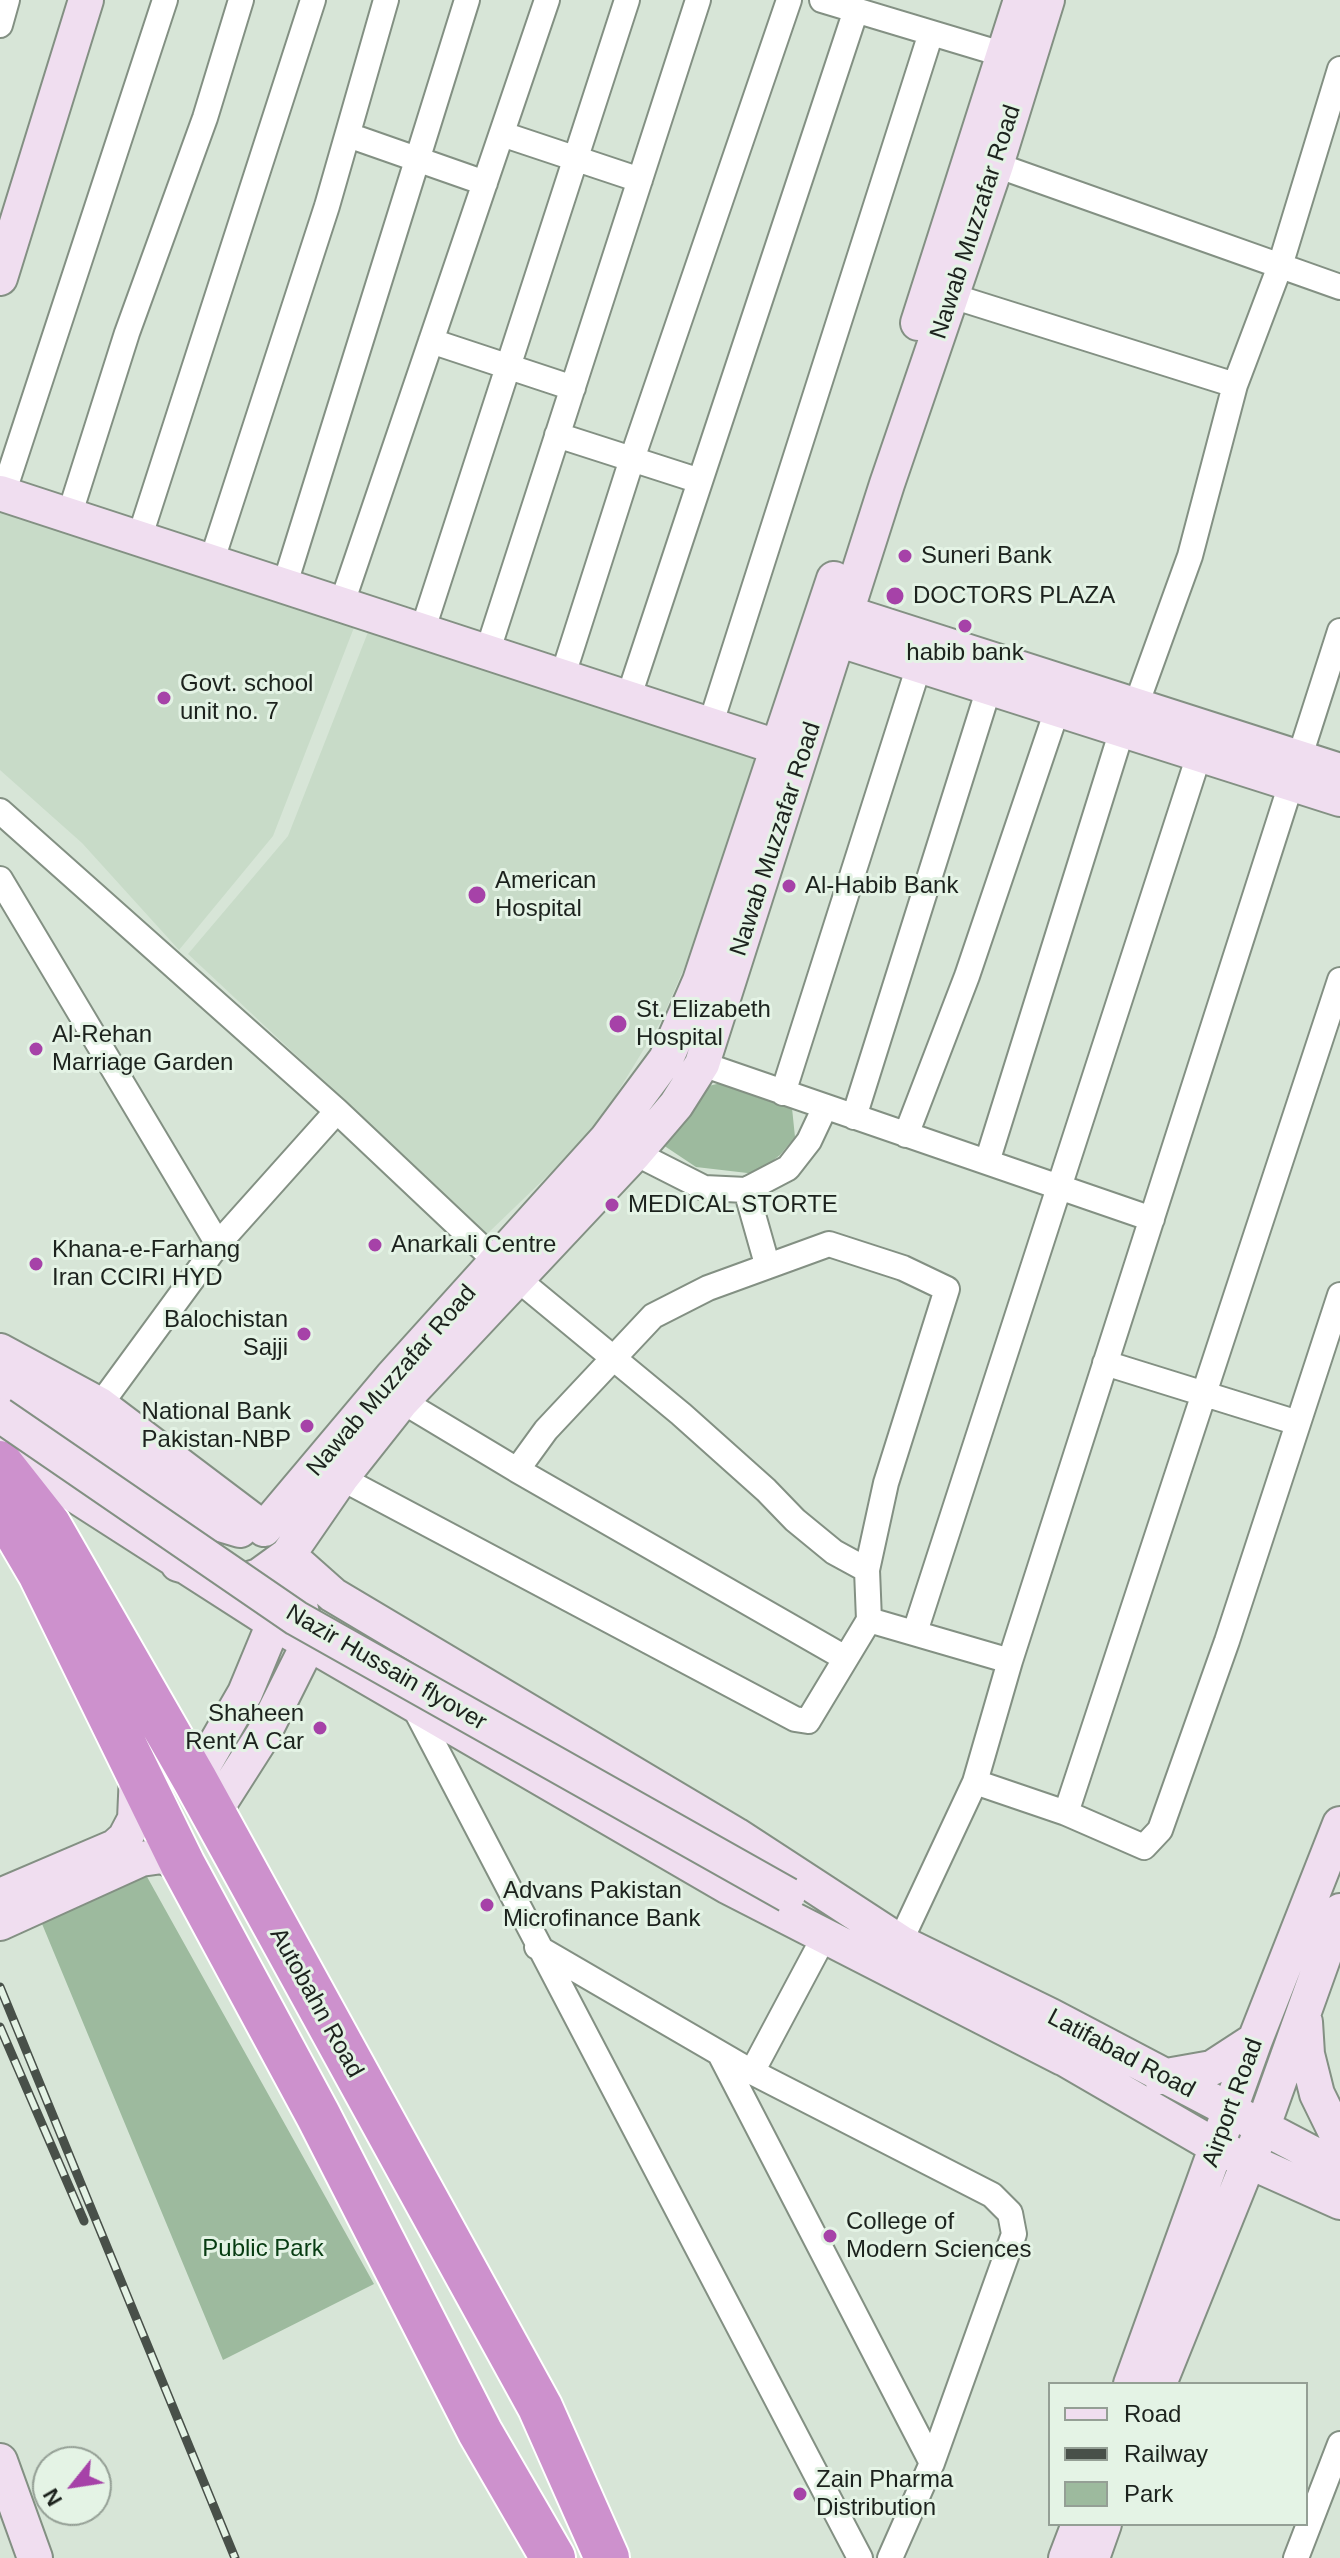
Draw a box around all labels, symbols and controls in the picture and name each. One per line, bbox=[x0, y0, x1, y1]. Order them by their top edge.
street label: Nawab Muzzafar Road bbox=[925, 101, 1027, 343]
place label: Suneri Bank bbox=[921, 542, 1052, 570]
marker: Suneri Bank bbox=[896, 547, 914, 565]
place label: DOCTORS PLAZA bbox=[913, 582, 1115, 610]
marker: DOCTORS PLAZA bbox=[884, 585, 906, 607]
marker: habib bank bbox=[956, 617, 974, 635]
place label: habib bank bbox=[906, 639, 1024, 667]
place label: Govt. school unit no. 7 bbox=[180, 670, 313, 726]
marker: Govt. school unit no. 7 bbox=[155, 689, 173, 707]
street label: Nawab Muzzafar Road bbox=[725, 718, 827, 960]
place label: American Hospital bbox=[495, 867, 596, 923]
place label: Al-Habib Bank bbox=[805, 872, 958, 900]
marker: Al-Habib Bank bbox=[780, 877, 798, 895]
marker: American Hospital bbox=[466, 884, 488, 906]
place label: St. Elizabeth Hospital bbox=[636, 996, 771, 1052]
marker: St. Elizabeth Hospital bbox=[607, 1013, 629, 1035]
place label: Al-Rehan Marriage Garden bbox=[52, 1021, 233, 1077]
marker: Al-Rehan Marriage Garden bbox=[27, 1040, 45, 1058]
place label: MEDICAL STORTE bbox=[628, 1191, 838, 1219]
marker: MEDICAL STORTE bbox=[603, 1196, 621, 1214]
place label: Anarkali Centre bbox=[391, 1231, 556, 1259]
place label: Khana-e-Farhang Iran CCIRI HYD bbox=[52, 1236, 240, 1292]
marker: Anarkali Centre bbox=[366, 1236, 384, 1254]
marker: Khana-e-Farhang Iran CCIRI HYD bbox=[27, 1255, 45, 1273]
street label: Nawab Muzzafar Road bbox=[301, 1279, 483, 1483]
place label: Balochistan Sajji bbox=[164, 1306, 288, 1362]
marker: Balochistan Sajji bbox=[295, 1325, 313, 1343]
place label: National Bank Pakistan-NBP bbox=[142, 1398, 291, 1454]
marker: National Bank Pakistan-NBP bbox=[298, 1417, 316, 1435]
street label: Nazir Hussain flyover bbox=[281, 1599, 491, 1737]
place label: Shaheen Rent A Car bbox=[185, 1700, 304, 1756]
marker: Shaheen Rent A Car bbox=[311, 1719, 329, 1737]
place label: Advans Pakistan Microfinance Bank bbox=[503, 1877, 700, 1933]
marker: Advans Pakistan Microfinance Bank bbox=[478, 1896, 496, 1914]
street label: Autobahn Road bbox=[263, 1923, 369, 2083]
street label: Latifabad Road bbox=[1042, 2003, 1200, 2105]
street label: Airport Road bbox=[1196, 2035, 1270, 2171]
place label: College of Modern Sciences bbox=[846, 2208, 1031, 2264]
marker: College of Modern Sciences bbox=[821, 2227, 839, 2245]
park label: Public Park bbox=[202, 2235, 324, 2263]
legend bbox=[1048, 2382, 1308, 2526]
text: Road bbox=[1124, 2400, 1181, 2427]
text: Railway bbox=[1124, 2440, 1208, 2467]
north arrow bbox=[32, 2446, 112, 2526]
place label: Zain Pharma Distribution bbox=[816, 2466, 953, 2522]
text: Park bbox=[1124, 2480, 1173, 2507]
text: N bbox=[38, 2484, 67, 2510]
marker: Zain Pharma Distribution bbox=[791, 2485, 809, 2503]

